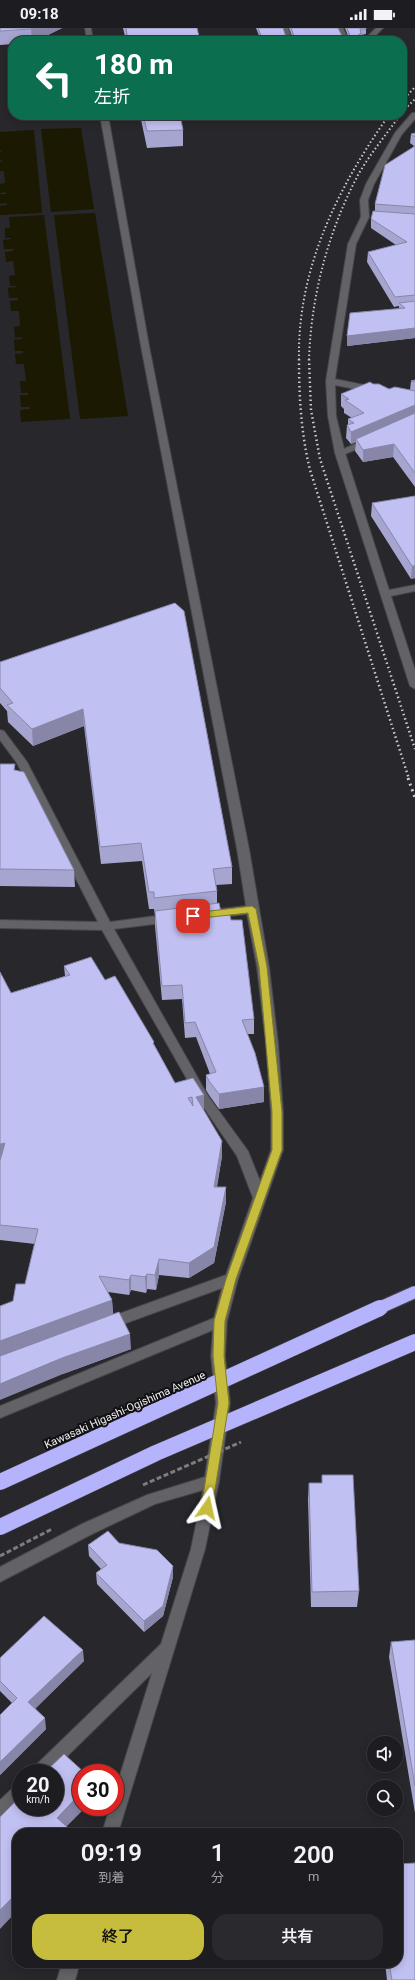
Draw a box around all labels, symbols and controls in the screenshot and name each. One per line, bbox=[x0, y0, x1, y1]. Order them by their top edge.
text: 09:18 bbox=[20, 5, 59, 23]
text: 180 m bbox=[94, 48, 173, 81]
icon: left bbox=[28, 52, 80, 104]
text: 左折 bbox=[94, 86, 130, 107]
pin bbox=[176, 899, 210, 933]
icon: arrive bbox=[182, 905, 204, 927]
street label: Kawasaki Higashi-Ogishima Avenue bbox=[42, 1368, 208, 1452]
position arrow bbox=[186, 1487, 228, 1529]
map controls bbox=[367, 1736, 403, 1816]
button: sound bbox=[367, 1736, 403, 1772]
speed limit sign: 30 bbox=[72, 1764, 124, 1816]
text: 20 bbox=[27, 1773, 49, 1797]
button: search bbox=[367, 1780, 403, 1816]
text: km/h bbox=[26, 1794, 50, 1805]
text: 09:19 bbox=[81, 1839, 142, 1867]
text: 1 bbox=[211, 1839, 224, 1867]
text: 200 bbox=[293, 1841, 334, 1869]
text: m bbox=[308, 1869, 319, 1884]
text: 到着 bbox=[98, 1870, 124, 1885]
text: 分 bbox=[211, 1870, 224, 1885]
button: 終了 bbox=[32, 1914, 204, 1960]
button: 共有 bbox=[212, 1914, 383, 1960]

